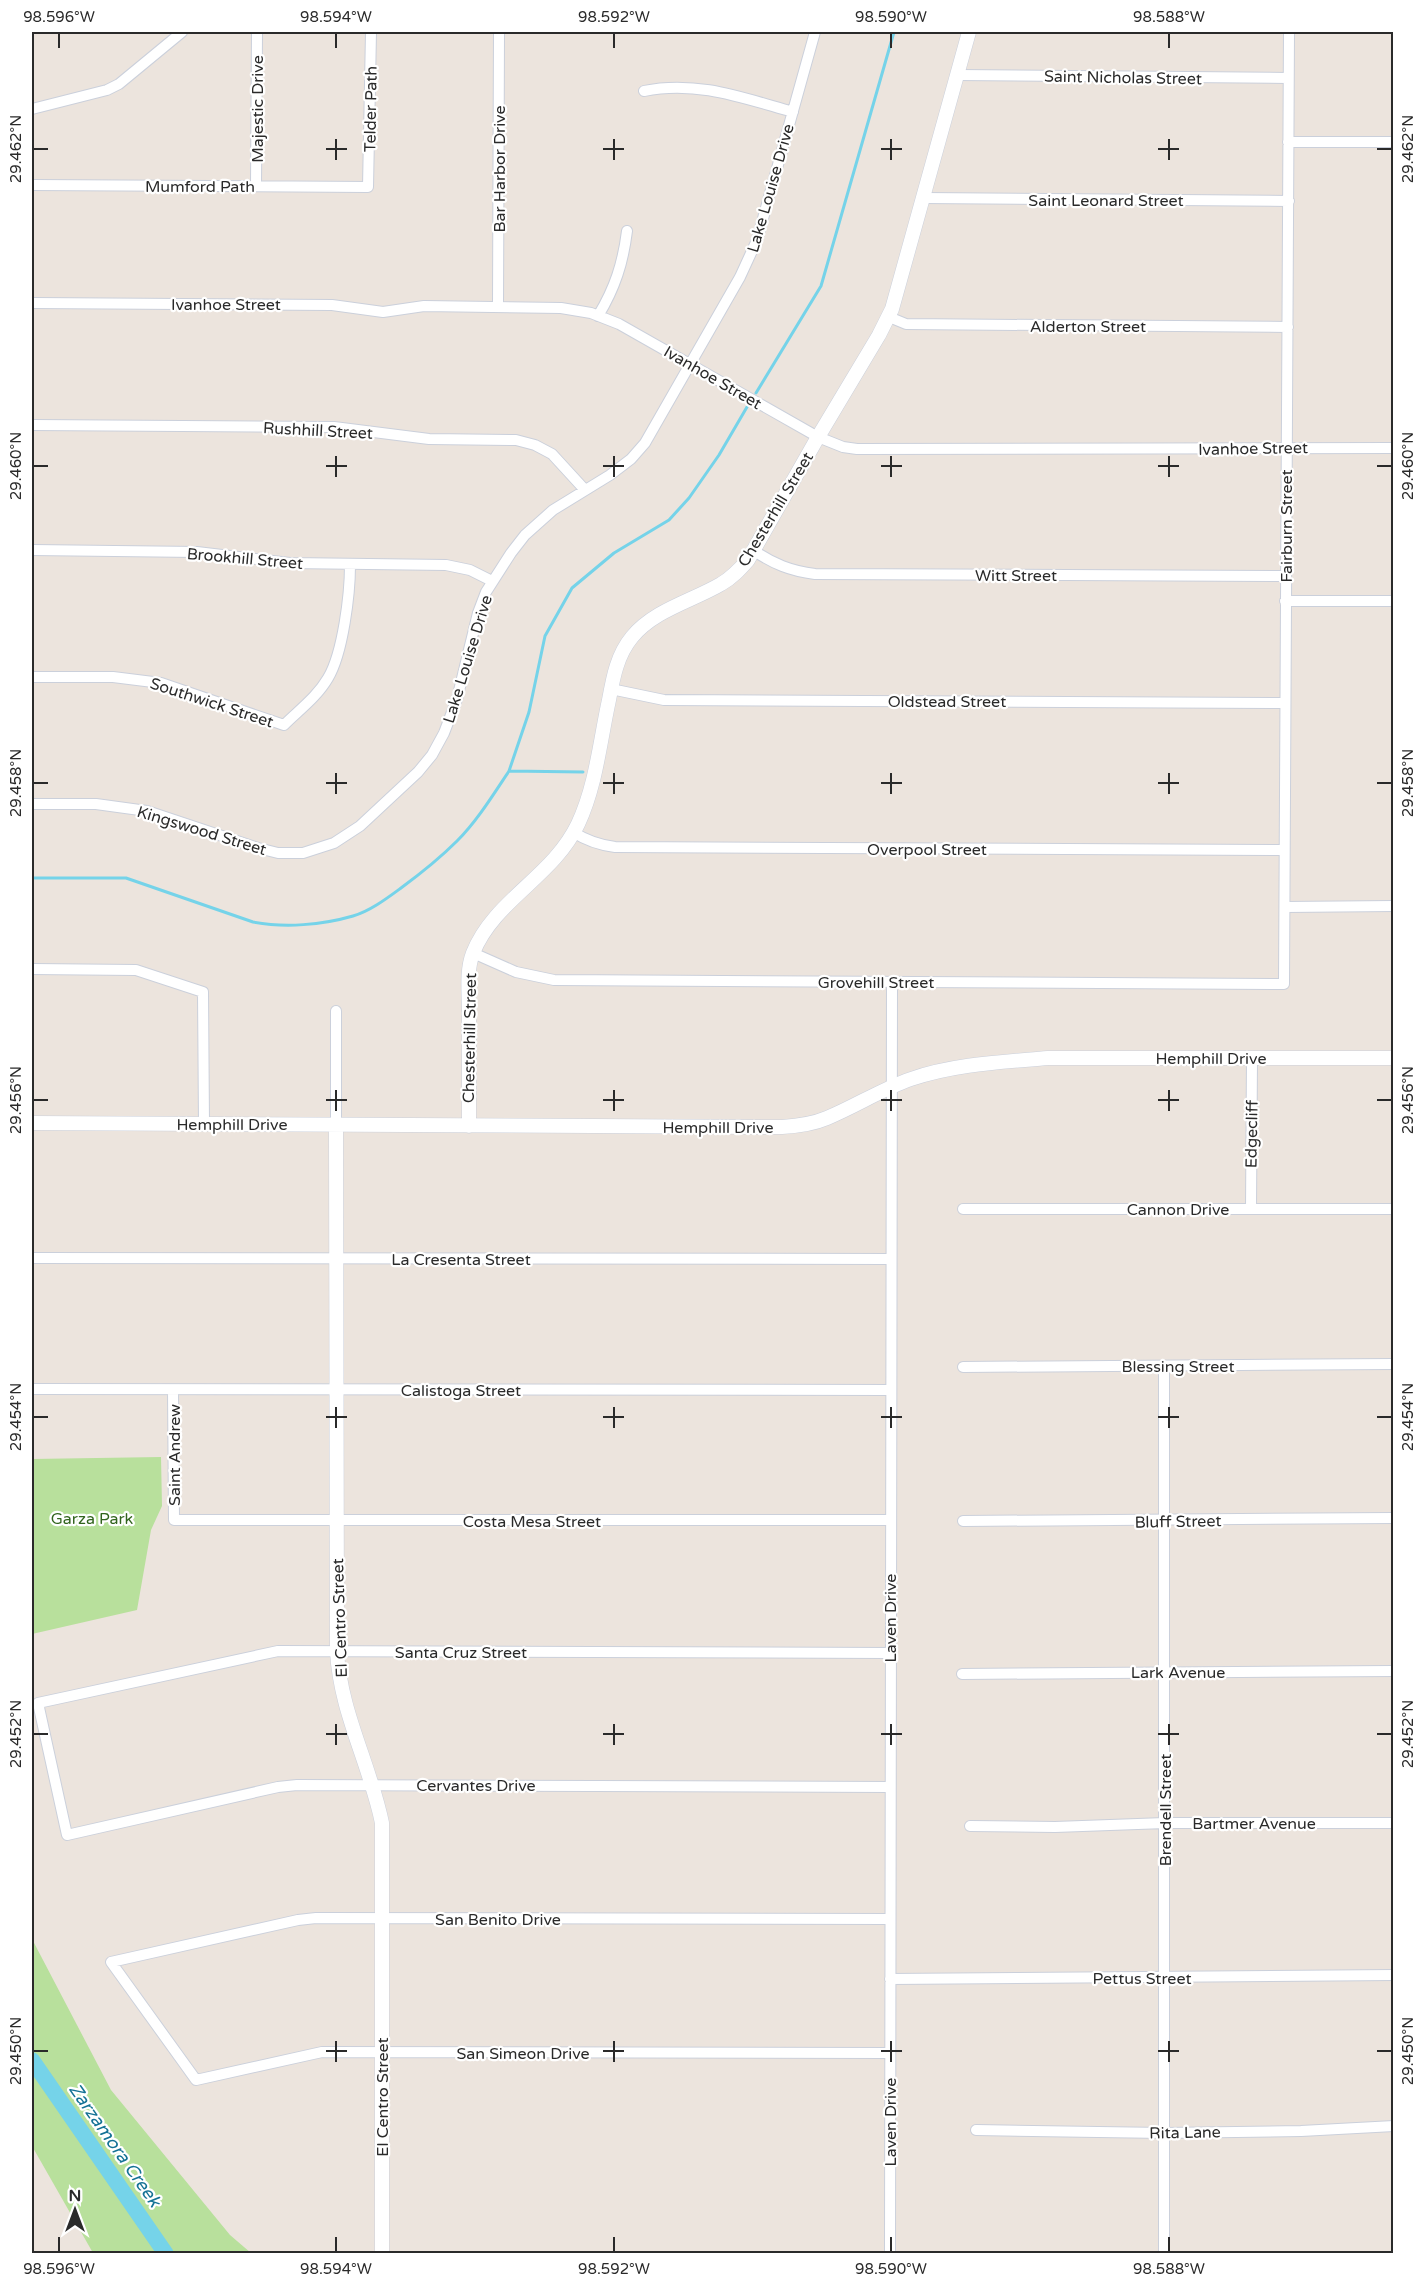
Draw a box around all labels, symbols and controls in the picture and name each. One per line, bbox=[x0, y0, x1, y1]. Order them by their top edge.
text: 98.596°W bbox=[23, 8, 95, 26]
text: 98.594°W bbox=[300, 8, 372, 26]
text: 98.592°W bbox=[578, 8, 650, 26]
text: 98.590°W bbox=[855, 8, 927, 26]
text: 98.588°W bbox=[1133, 8, 1205, 26]
street label: Majestic Drive bbox=[248, 55, 268, 163]
street label: Telder Path bbox=[360, 66, 382, 152]
street label: Saint Nicholas Street bbox=[1044, 67, 1202, 89]
street label: Bar Harbor Drive bbox=[490, 105, 510, 233]
text: 29.462°N bbox=[7, 115, 25, 183]
text: 29.462°N bbox=[1399, 115, 1417, 183]
street label: Lake Louise Drive bbox=[743, 122, 799, 255]
street label: Mumford Path bbox=[145, 177, 255, 197]
street label: Saint Leonard Street bbox=[1028, 191, 1184, 211]
street label: Ivanhoe Street bbox=[171, 295, 281, 315]
street label: Alderton Street bbox=[1030, 317, 1146, 337]
street label: Ivanhoe Street bbox=[660, 342, 765, 414]
street label: Rushhill Street bbox=[262, 418, 373, 444]
text: 29.460°N bbox=[7, 432, 25, 500]
text: 29.460°N bbox=[1399, 432, 1417, 500]
street label: Ivanhoe Street bbox=[1198, 438, 1308, 460]
street label: Chesterhill Street bbox=[734, 449, 818, 571]
street label: Fairburn Street bbox=[1277, 469, 1297, 583]
street label: Brookhill Street bbox=[186, 544, 304, 574]
street label: Witt Street bbox=[975, 566, 1057, 586]
street label: Lake Louise Drive bbox=[439, 593, 497, 726]
street label: Southwick Street bbox=[147, 674, 276, 732]
street label: Oldstead Street bbox=[888, 692, 1006, 712]
text: 29.458°N bbox=[7, 749, 25, 817]
text: 29.458°N bbox=[1399, 749, 1417, 817]
street label: Kingswood Street bbox=[135, 802, 269, 860]
street label: Overpool Street bbox=[867, 840, 987, 860]
street label: Chesterhill Street bbox=[459, 973, 481, 1103]
street label: Grovehill Street bbox=[818, 973, 934, 993]
street label: Hemphill Drive bbox=[1156, 1049, 1266, 1069]
text: 29.456°N bbox=[7, 1066, 25, 1134]
text: 29.456°N bbox=[1399, 1066, 1417, 1134]
street label: Edgecliff bbox=[1241, 1099, 1263, 1168]
street label: Hemphill Drive bbox=[177, 1115, 287, 1135]
street label: Hemphill Drive bbox=[663, 1118, 773, 1138]
street label: Cannon Drive bbox=[1127, 1200, 1229, 1220]
street label: La Cresenta Street bbox=[391, 1250, 531, 1270]
street label: Blessing Street bbox=[1121, 1357, 1235, 1377]
street label: Calistoga Street bbox=[401, 1381, 521, 1401]
text: 29.454°N bbox=[7, 1383, 25, 1451]
text: 29.454°N bbox=[1399, 1383, 1417, 1451]
street label: Saint Andrew bbox=[165, 1404, 185, 1506]
park label: Garza Park bbox=[51, 1509, 134, 1529]
street label: Bluff Street bbox=[1134, 1511, 1222, 1533]
street label: Costa Mesa Street bbox=[463, 1512, 601, 1532]
street label: El Centro Street bbox=[328, 1558, 352, 1678]
street label: Laven Drive bbox=[881, 1574, 901, 1662]
street label: Santa Cruz Street bbox=[395, 1643, 527, 1663]
street label: Lark Avenue bbox=[1131, 1663, 1225, 1683]
text: 29.452°N bbox=[7, 1700, 25, 1768]
text: 29.452°N bbox=[1399, 1700, 1417, 1768]
street label: Brendell Street bbox=[1156, 1754, 1176, 1866]
street label: Cervantes Drive bbox=[416, 1776, 536, 1796]
street label: Bartmer Avenue bbox=[1192, 1814, 1316, 1834]
street label: San Benito Drive bbox=[435, 1910, 561, 1930]
street label: Pettus Street bbox=[1092, 1969, 1192, 1989]
text: 29.450°N bbox=[7, 2017, 25, 2085]
text: 29.450°N bbox=[1399, 2017, 1417, 2085]
street label: El Centro Street bbox=[373, 2037, 393, 2157]
street label: San Simeon Drive bbox=[456, 2044, 590, 2064]
street label: Laven Drive bbox=[881, 2078, 901, 2166]
water label: Zarzamora Creek bbox=[64, 2079, 167, 2212]
street label: Rita Lane bbox=[1149, 2122, 1221, 2144]
north arrow bbox=[45, 2180, 105, 2240]
text: N bbox=[69, 2186, 81, 2206]
text: 98.596°W bbox=[23, 2260, 95, 2278]
text: 98.594°W bbox=[300, 2260, 372, 2278]
text: 98.592°W bbox=[578, 2260, 650, 2278]
text: 98.590°W bbox=[855, 2260, 927, 2278]
text: 98.588°W bbox=[1133, 2260, 1205, 2278]

